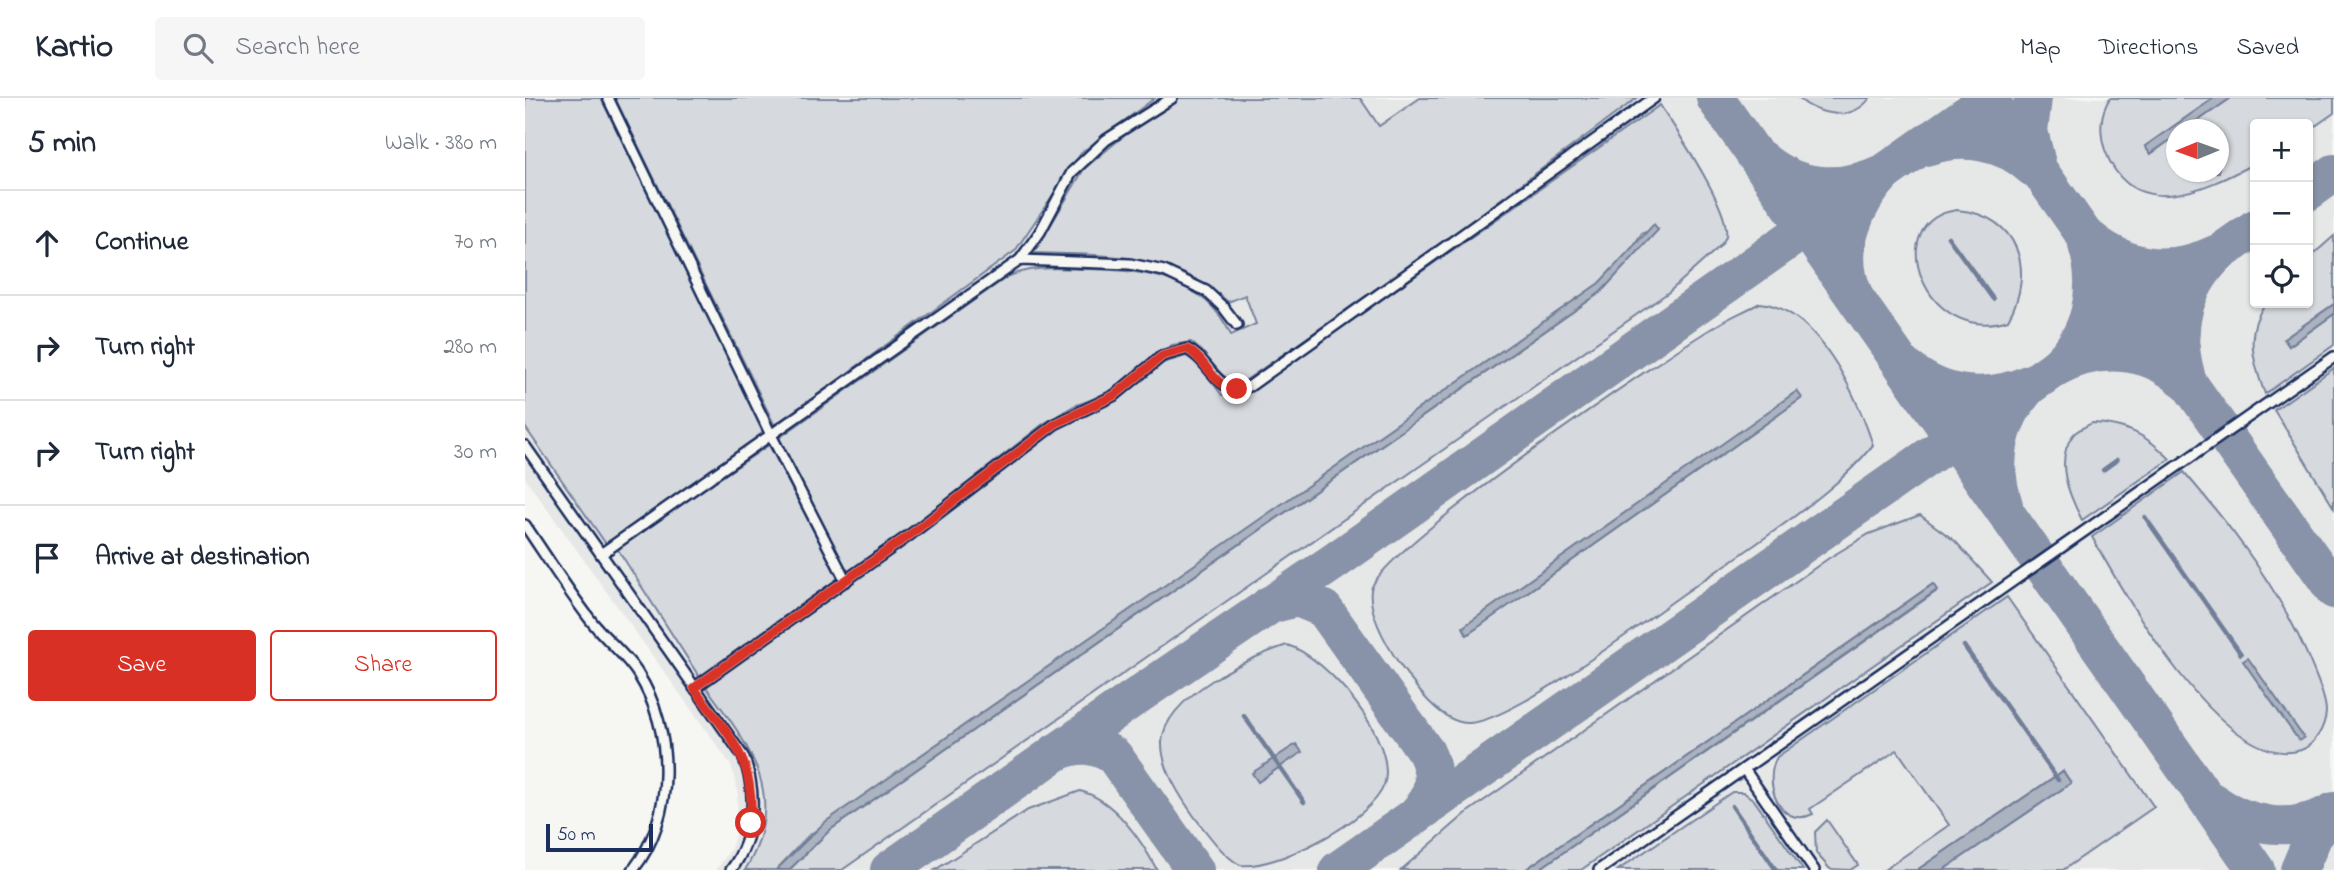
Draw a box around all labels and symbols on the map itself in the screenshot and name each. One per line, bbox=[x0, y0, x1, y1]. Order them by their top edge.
north arrow bbox=[2166, 119, 2229, 182]
route end bbox=[1221, 373, 1252, 404]
route start bbox=[735, 807, 766, 838]
scale bar bbox=[546, 821, 653, 853]

